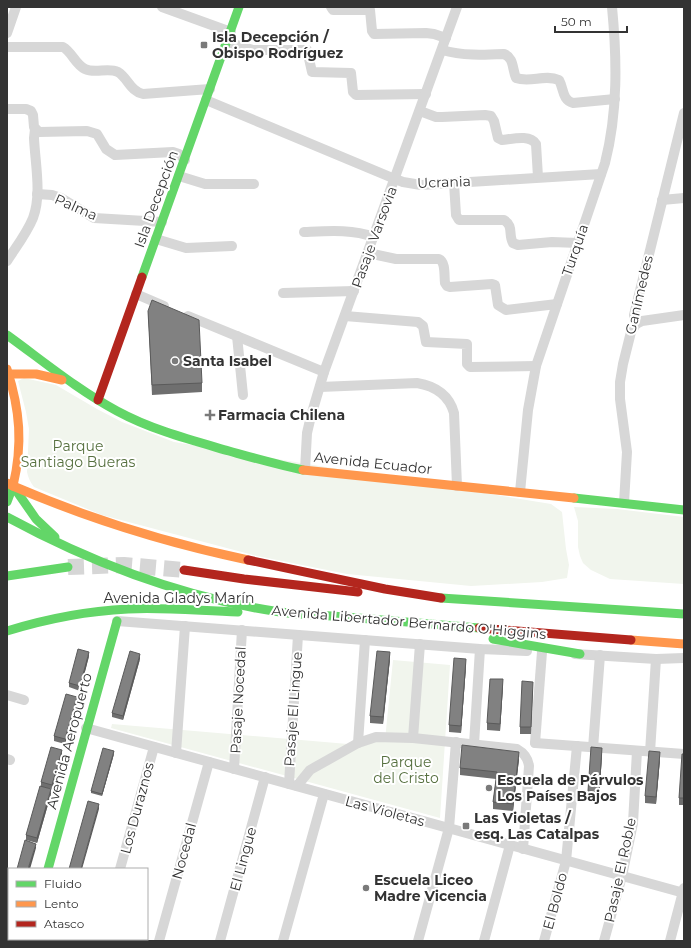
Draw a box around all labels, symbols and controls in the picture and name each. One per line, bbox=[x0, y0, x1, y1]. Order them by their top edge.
scale bar bbox=[555, 8, 627, 34]
text: 50 m bbox=[561, 14, 592, 29]
place label: Isla Decepción / Obispo Rodríguez bbox=[212, 28, 343, 62]
marker: Isla Decepción / Obispo Rodríguez bbox=[199, 40, 209, 50]
street label: Isla Decepción bbox=[130, 148, 182, 250]
street label: Ucrania bbox=[417, 172, 471, 192]
street label: Pasaje Varsovia bbox=[347, 184, 401, 290]
street label: Palma bbox=[52, 190, 100, 224]
street label: Turquía bbox=[558, 222, 592, 278]
street label: Ganímedes bbox=[621, 254, 657, 336]
place label: Santa Isabel bbox=[183, 352, 272, 370]
marker: Santa Isabel bbox=[170, 356, 180, 366]
place label: Farmacia Chilena bbox=[218, 406, 345, 424]
marker: Farmacia Chilena bbox=[205, 410, 215, 420]
park label: Parque Santiago Bueras bbox=[21, 437, 135, 471]
street label: Avenida Ecuador bbox=[313, 448, 433, 478]
street label: Avenida Gladys Marín bbox=[104, 589, 254, 607]
street label: Avenida Libertador Bernardo O'Higgins bbox=[271, 601, 547, 643]
street label: Pasaje Nocedal bbox=[226, 646, 250, 754]
street label: Pasaje El Lingue bbox=[280, 651, 306, 767]
street label: Avenida Aeropuerto bbox=[42, 671, 96, 811]
park label: Parque del Cristo bbox=[373, 753, 439, 787]
street label: Los Duraznos bbox=[116, 760, 158, 856]
place label: Escuela de Párvulos Los Países Bajos bbox=[497, 771, 644, 805]
marker: Escuela de Párvulos Los Países Bajos bbox=[484, 783, 494, 793]
street label: Las Violetas bbox=[343, 792, 427, 830]
place label: Las Violetas / esq. Las Catalpas bbox=[474, 809, 600, 843]
street label: Pasaje El Roble bbox=[600, 816, 640, 924]
street label: Nocedal bbox=[168, 821, 200, 881]
marker: Las Violetas / esq. Las Catalpas bbox=[461, 821, 471, 831]
street label: El Lingue bbox=[226, 825, 260, 893]
legend bbox=[8, 868, 148, 940]
street label: El Boldo bbox=[539, 870, 571, 931]
place label: Escuela Liceo Madre Vicencia bbox=[374, 871, 487, 905]
text: Fluido bbox=[44, 876, 82, 891]
marker: Escuela Liceo Madre Vicencia bbox=[361, 883, 371, 893]
text: Lento bbox=[44, 896, 79, 911]
text: Atasco bbox=[44, 916, 84, 931]

